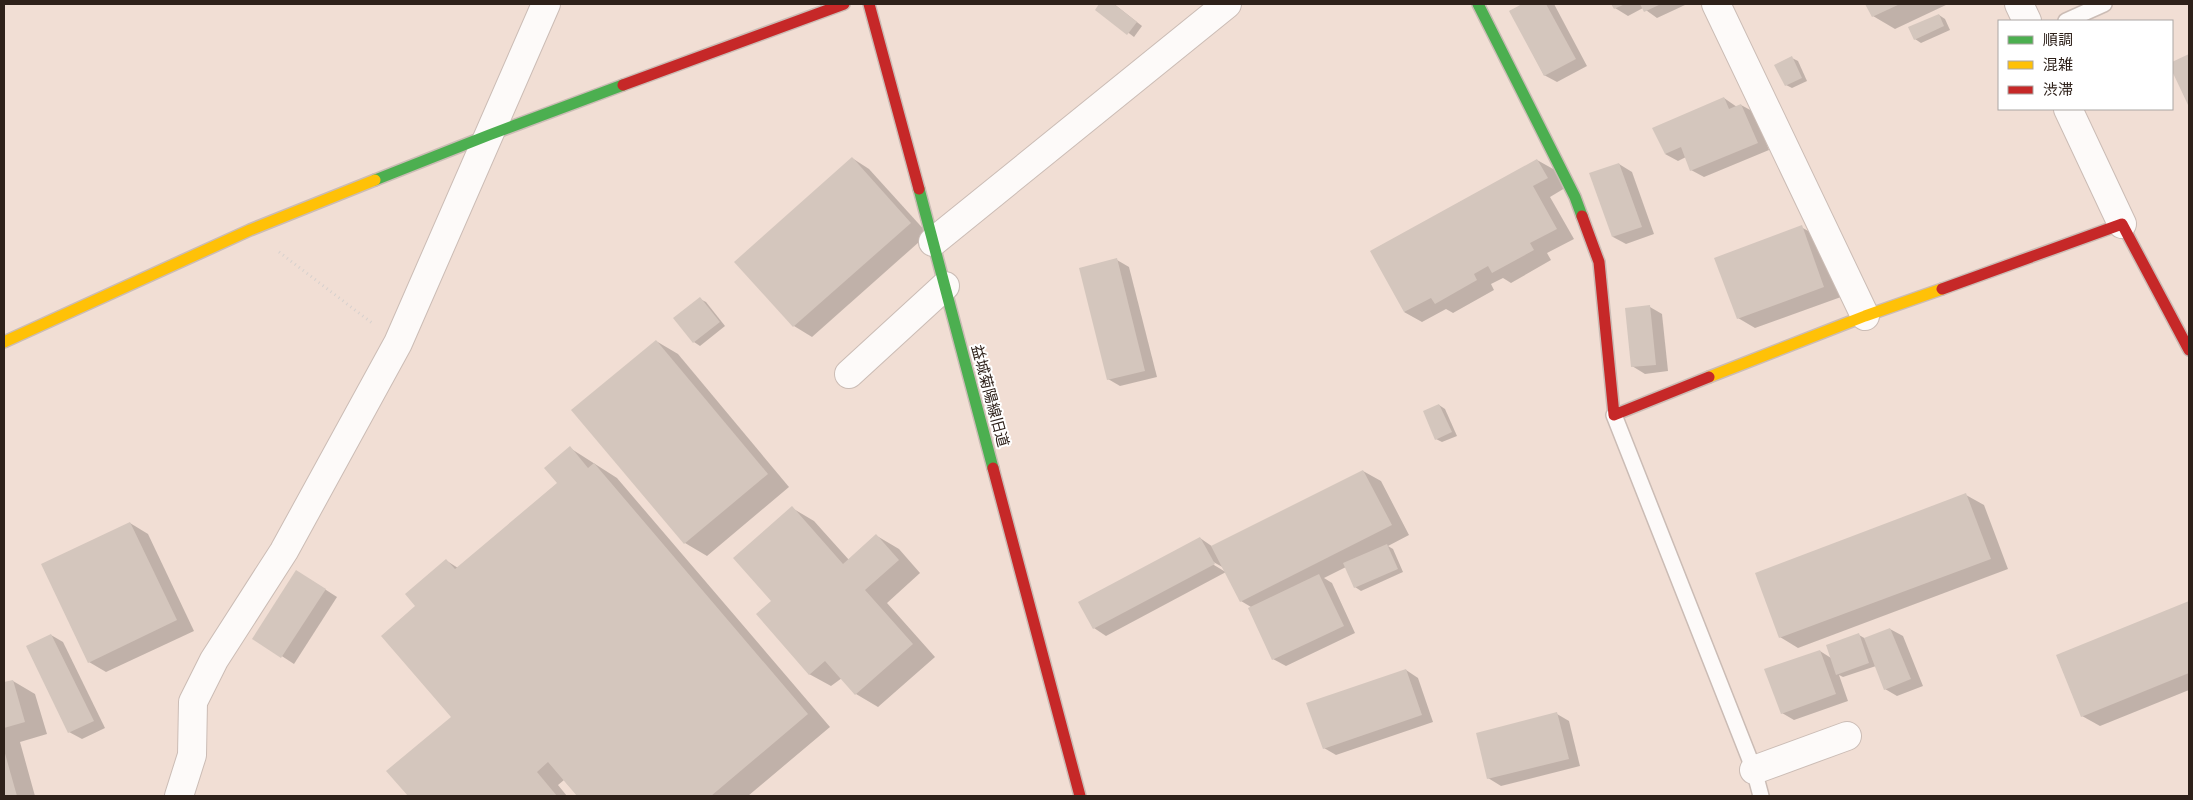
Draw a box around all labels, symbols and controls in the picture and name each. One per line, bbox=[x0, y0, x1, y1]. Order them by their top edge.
legend bbox=[1998, 20, 2173, 110]
text: 順調 bbox=[2043, 32, 2073, 48]
text: 混雑 bbox=[2043, 57, 2073, 73]
text: 渋滞 bbox=[2043, 82, 2073, 98]
street label: 益城菊陽線旧道 bbox=[969, 343, 1011, 449]

